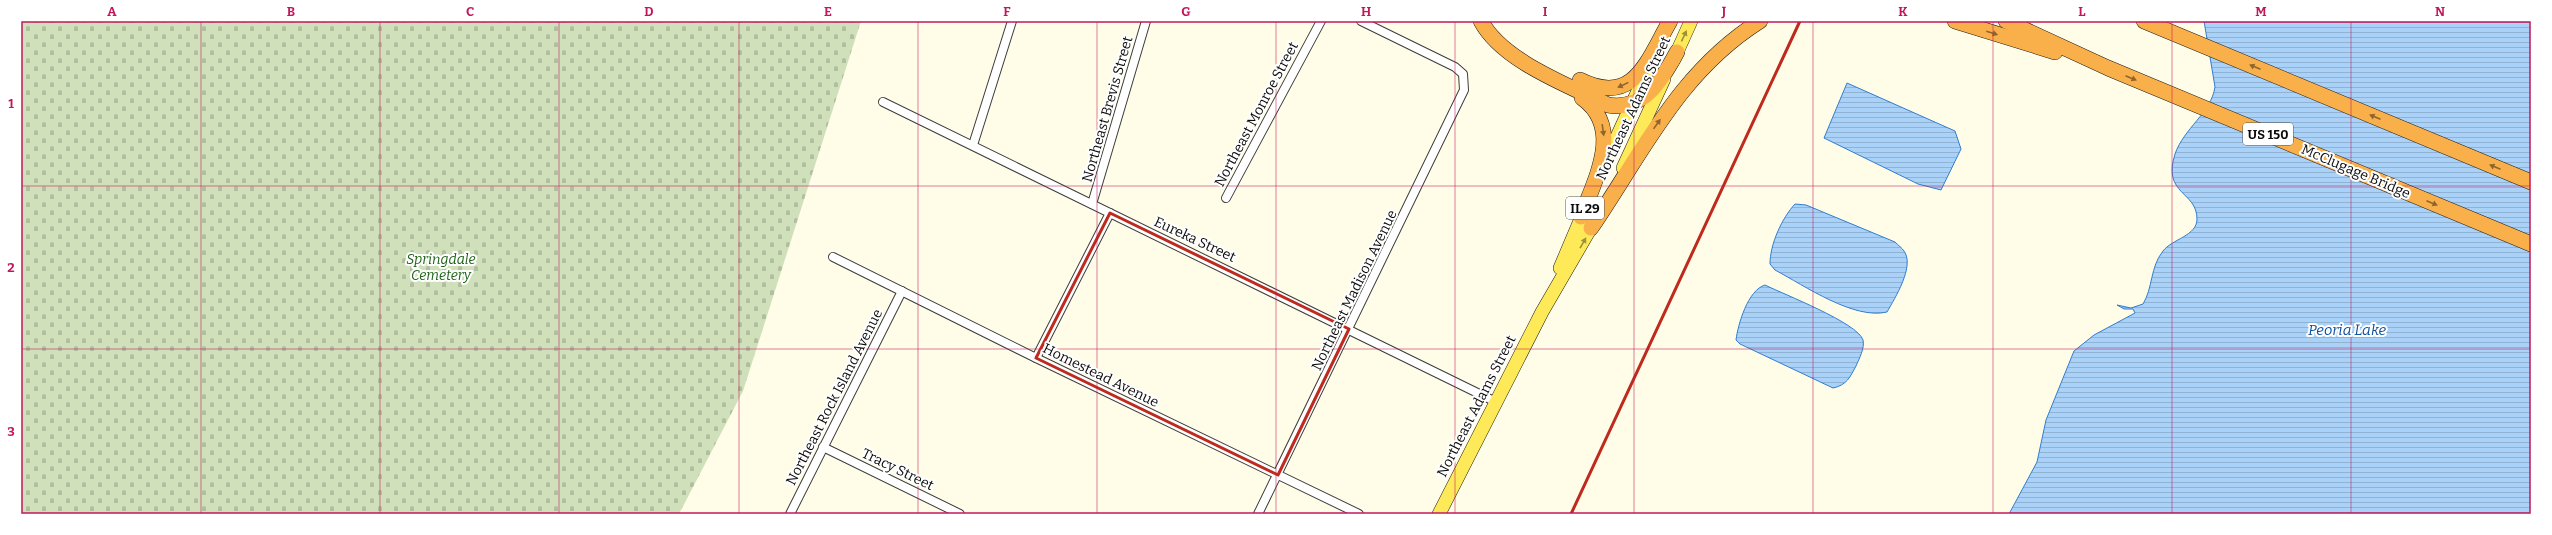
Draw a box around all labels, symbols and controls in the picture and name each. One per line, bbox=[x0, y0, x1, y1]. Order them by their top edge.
text: A bbox=[107, 4, 117, 19]
text: B bbox=[287, 4, 295, 19]
text: C bbox=[466, 4, 474, 19]
text: D bbox=[644, 4, 654, 19]
text: E bbox=[824, 4, 832, 19]
text: F bbox=[1003, 4, 1011, 19]
text: G bbox=[1181, 4, 1191, 19]
text: H bbox=[1361, 4, 1371, 19]
text: I bbox=[1543, 4, 1548, 19]
text: J bbox=[1721, 4, 1727, 19]
text: K bbox=[1898, 4, 1908, 19]
text: L bbox=[2078, 4, 2086, 19]
text: M bbox=[2255, 4, 2267, 19]
text: N bbox=[2435, 4, 2445, 19]
one-way arrow bbox=[1986, 30, 1998, 36]
one-way arrow bbox=[1681, 31, 1687, 42]
street label: Northeast Brevis Street bbox=[1078, 34, 1136, 184]
street label: Northeast Adams Street bbox=[1593, 34, 1674, 183]
street label: Northeast Monroe Street bbox=[1211, 39, 1302, 190]
one-way arrow bbox=[2249, 64, 2260, 70]
one-way arrow bbox=[2126, 75, 2138, 81]
one-way arrow bbox=[1617, 82, 1629, 89]
text: 1 bbox=[8, 96, 14, 111]
one-way arrow bbox=[2369, 114, 2380, 120]
one-way arrow bbox=[1653, 119, 1661, 129]
one-way arrow bbox=[1600, 123, 1606, 136]
road number: US 150 bbox=[2243, 123, 2293, 145]
street label: McClugage Bridge bbox=[2299, 141, 2413, 202]
one-way arrow bbox=[2489, 163, 2501, 170]
road number: IL 29 bbox=[1566, 197, 1604, 219]
one-way arrow bbox=[2427, 200, 2439, 206]
street label: Northeast Madison Avenue bbox=[1308, 207, 1401, 373]
street label: Eureka Street bbox=[1151, 213, 1238, 266]
one-way arrow bbox=[1579, 237, 1586, 249]
park label: Springdale Cemetery bbox=[406, 251, 476, 284]
text: 2 bbox=[7, 260, 15, 275]
street label: Northeast Rock Island Avenue bbox=[783, 306, 886, 488]
water label: Peoria Lake bbox=[2308, 321, 2387, 339]
street label: Northeast Adams Street bbox=[1433, 333, 1520, 480]
street label: Homestead Avenue bbox=[1040, 340, 1162, 411]
text: 3 bbox=[7, 424, 15, 439]
street label: Tracy Street bbox=[859, 445, 937, 494]

